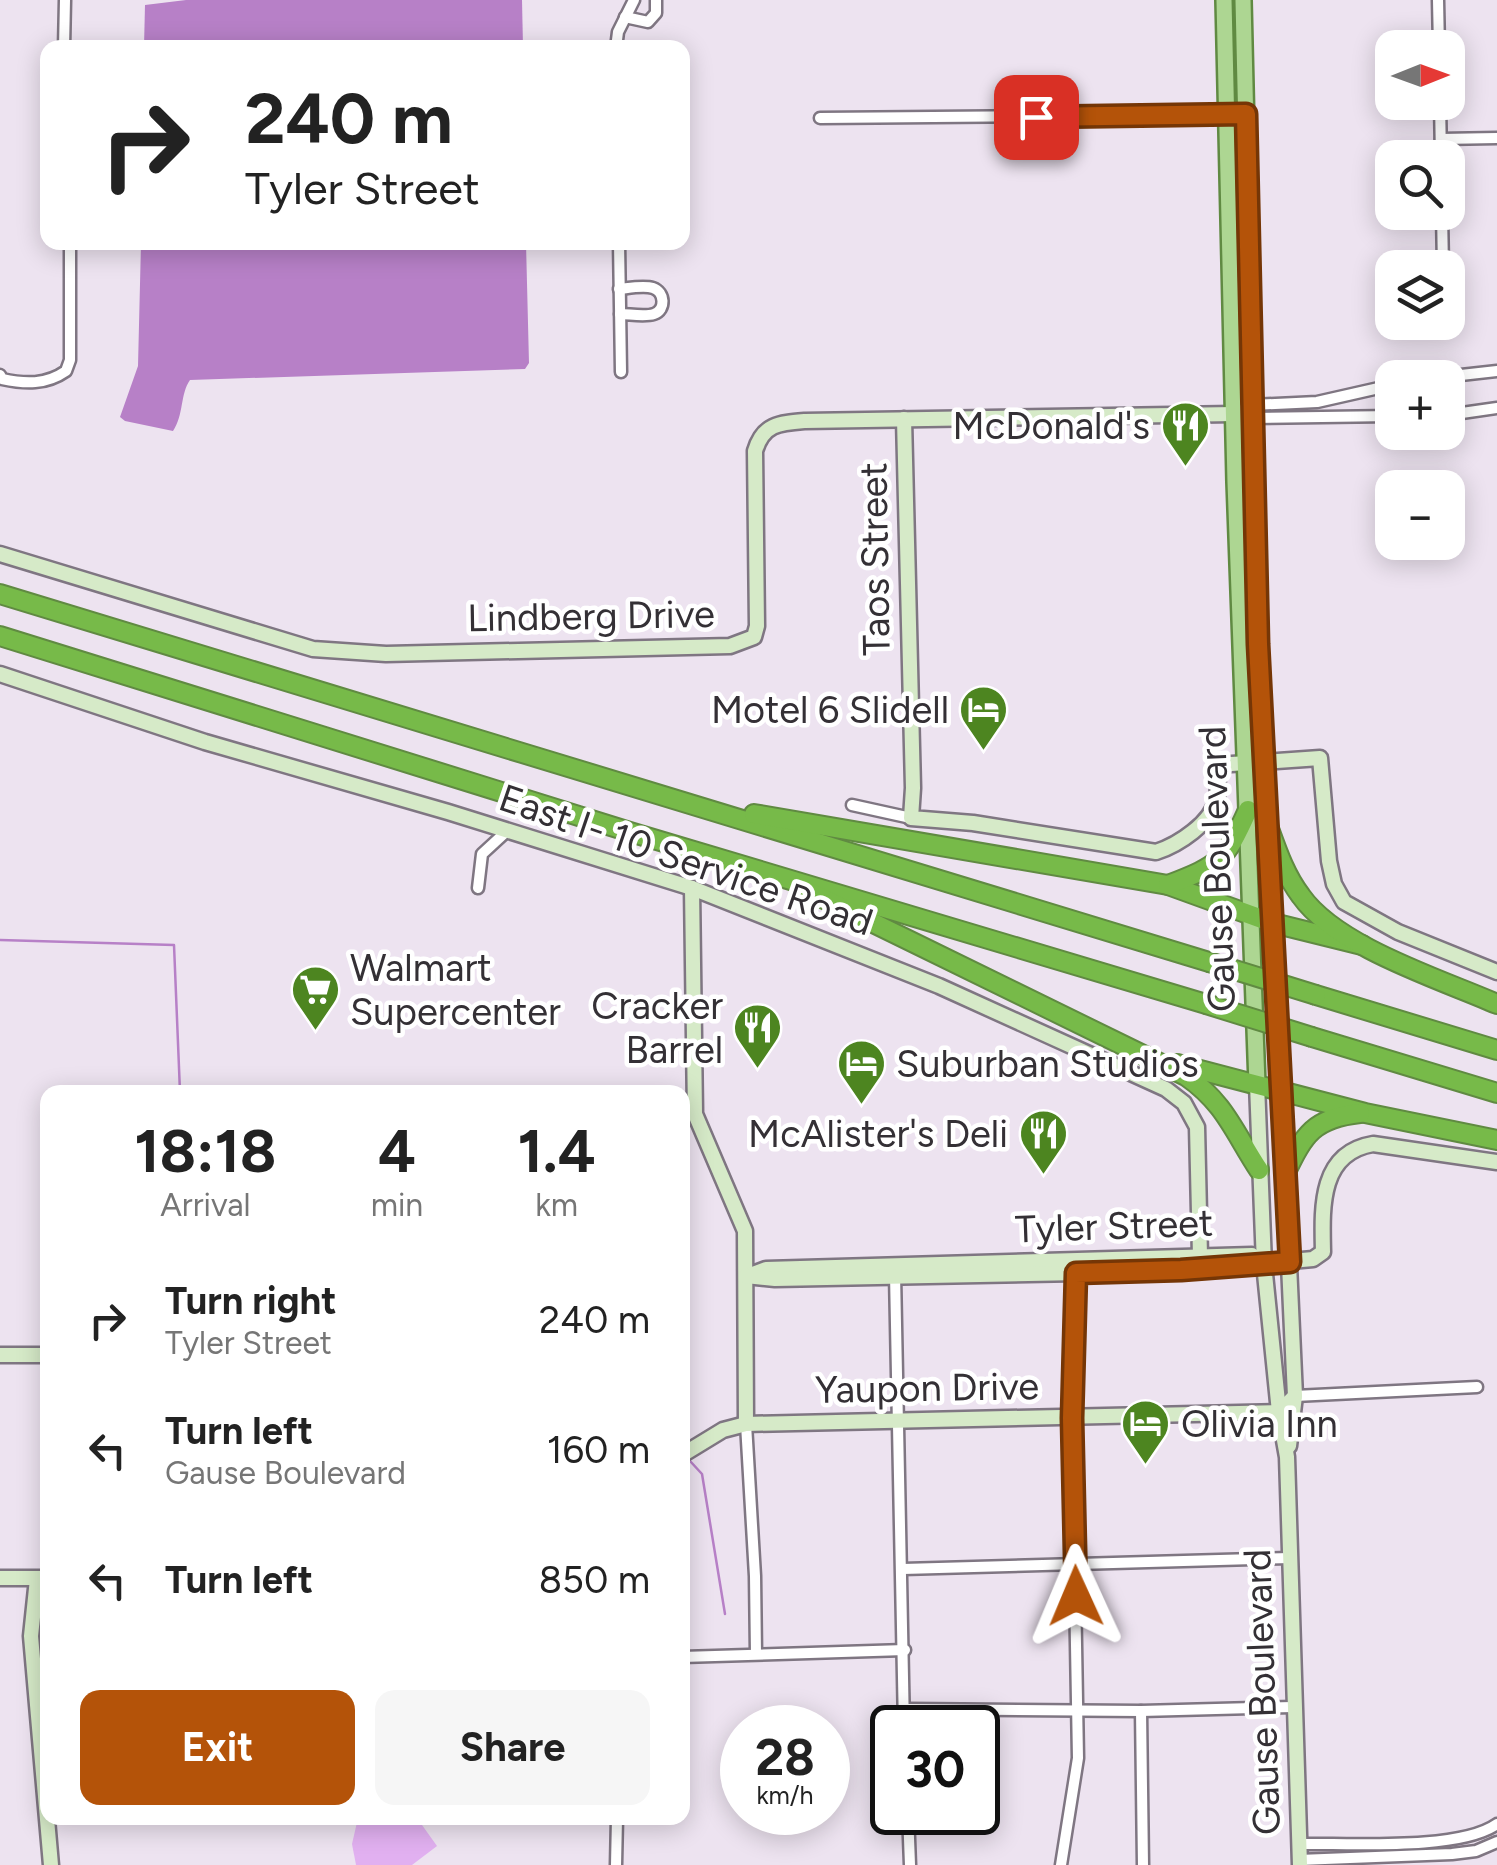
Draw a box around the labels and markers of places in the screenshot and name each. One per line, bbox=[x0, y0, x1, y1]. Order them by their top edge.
pin bbox=[994, 75, 1079, 160]
restaurant icon: McDonald's bbox=[1159, 400, 1211, 468]
place label: McDonald's bbox=[953, 403, 1150, 449]
hotel icon: Motel 6 Slidell bbox=[958, 684, 1010, 752]
place label: Motel 6 Slidell bbox=[711, 687, 949, 733]
place label: Walmart Supercenter bbox=[350, 945, 561, 1035]
supermarket icon: Walmart Supercenter bbox=[289, 964, 341, 1032]
place label: Cracker Barrel bbox=[591, 983, 723, 1073]
restaurant icon: Cracker Barrel bbox=[732, 1002, 784, 1070]
hotel icon: Suburban Studios bbox=[835, 1038, 887, 1106]
place label: Suburban Studios bbox=[896, 1041, 1199, 1087]
restaurant icon: McAlister's Deli bbox=[1017, 1108, 1069, 1176]
place label: McAlister's Deli bbox=[748, 1111, 1008, 1157]
hotel icon: Olivia Inn bbox=[1120, 1398, 1172, 1466]
place label: Olivia Inn bbox=[1181, 1401, 1338, 1447]

